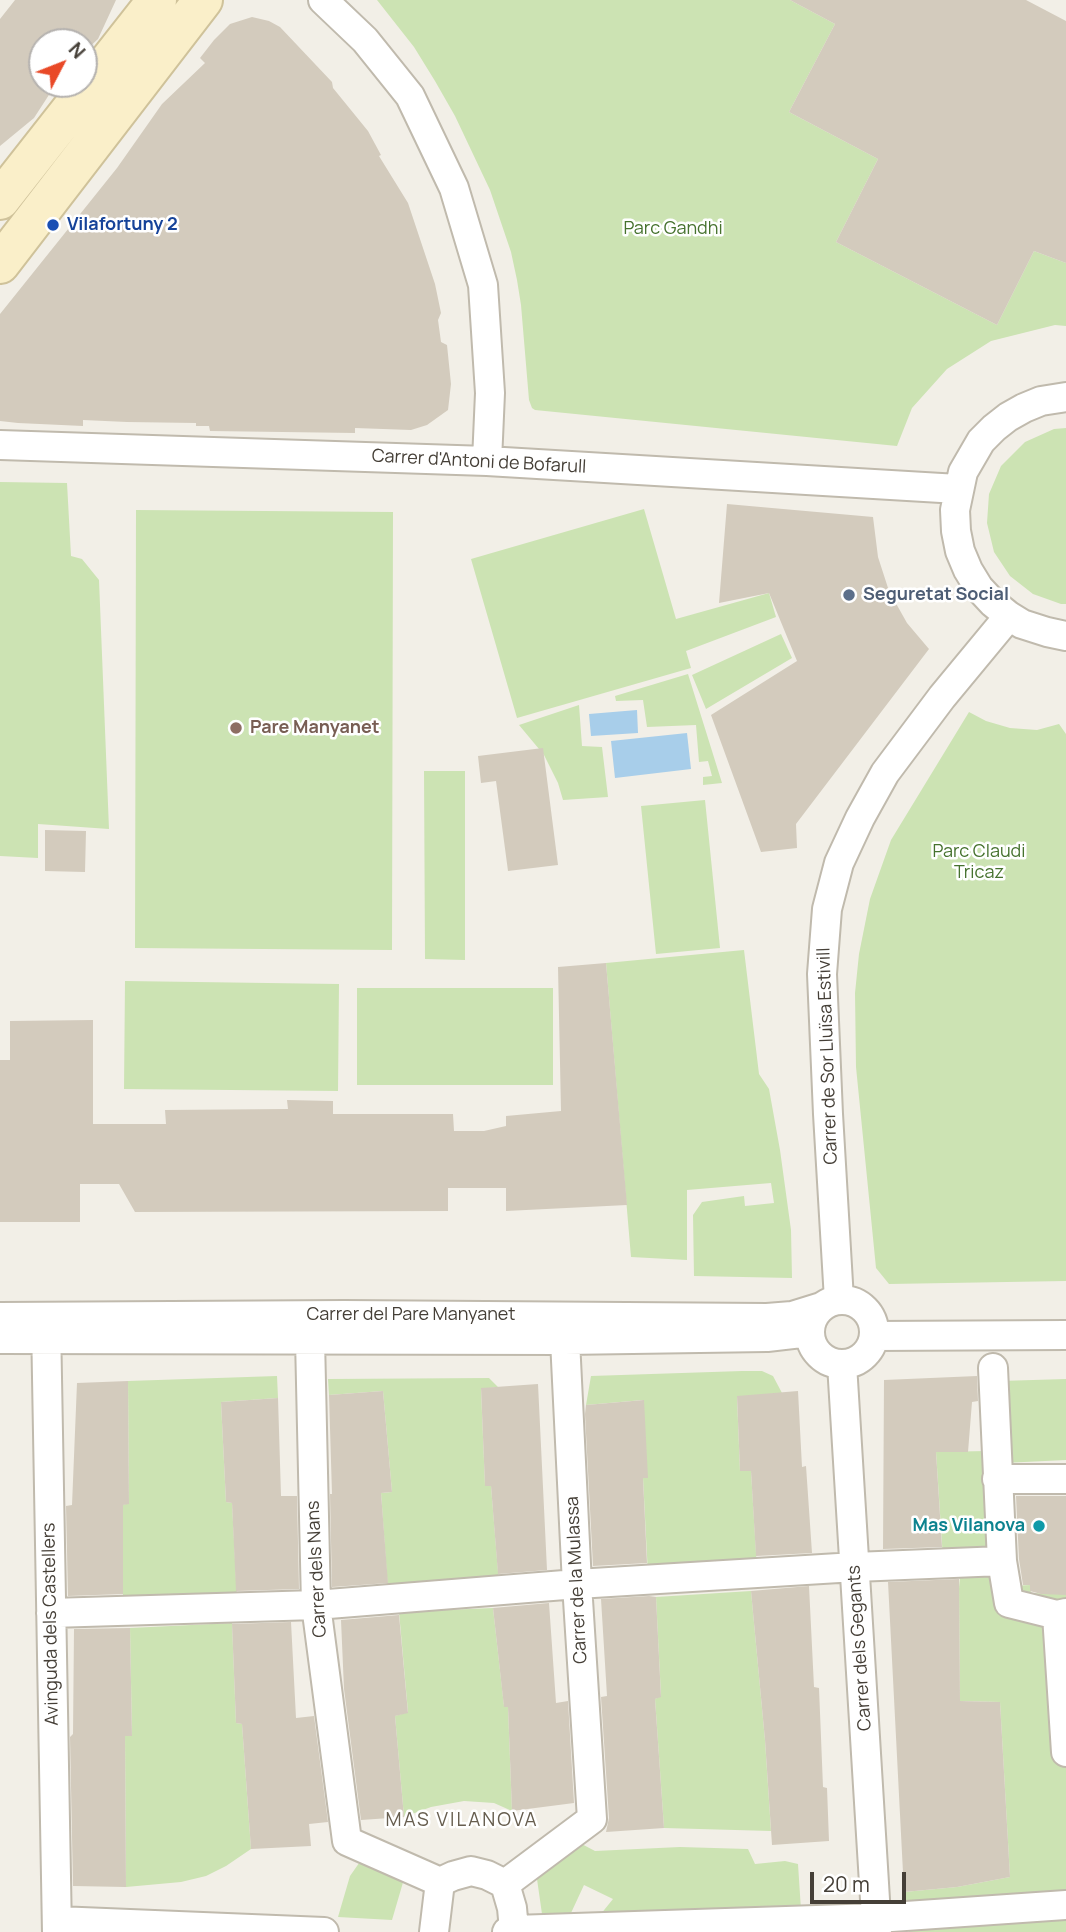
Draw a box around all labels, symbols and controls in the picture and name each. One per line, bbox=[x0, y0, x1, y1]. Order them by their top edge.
north arrow bbox=[28, 28, 98, 98]
text: N bbox=[63, 37, 91, 64]
place label: Vilafortuny 2 bbox=[67, 214, 178, 236]
marker: Vilafortuny 2 bbox=[45, 217, 61, 233]
park label: Parc Gandhi bbox=[623, 218, 723, 240]
street label: Carrer d'Antoni de Bofarull bbox=[371, 446, 587, 478]
place label: Seguretat Social bbox=[863, 584, 1009, 606]
marker: Seguretat Social bbox=[841, 587, 857, 603]
place label: Pare Manyanet bbox=[250, 717, 380, 739]
marker: Pare Manyanet bbox=[228, 720, 244, 736]
park label: Parc Claudi Tricaz bbox=[933, 841, 1025, 884]
street label: Carrer de Sor Lluïsa Estivill bbox=[813, 947, 843, 1165]
street label: Carrer del Pare Manyanet bbox=[306, 1304, 516, 1326]
street label: Carrer de la Mulassa bbox=[562, 1496, 592, 1664]
street label: Carrer dels Nans bbox=[303, 1500, 331, 1638]
place label: Mas Vilanova bbox=[913, 1515, 1025, 1537]
marker: Mas Vilanova bbox=[1031, 1518, 1047, 1534]
street label: Avinguda dels Castellers bbox=[38, 1522, 64, 1726]
street label: Carrer dels Gegants bbox=[843, 1564, 877, 1732]
district label: MAS VILANOVA bbox=[387, 1810, 537, 1832]
scale bar bbox=[814, 1858, 910, 1902]
text: 20 m bbox=[823, 1870, 870, 1898]

